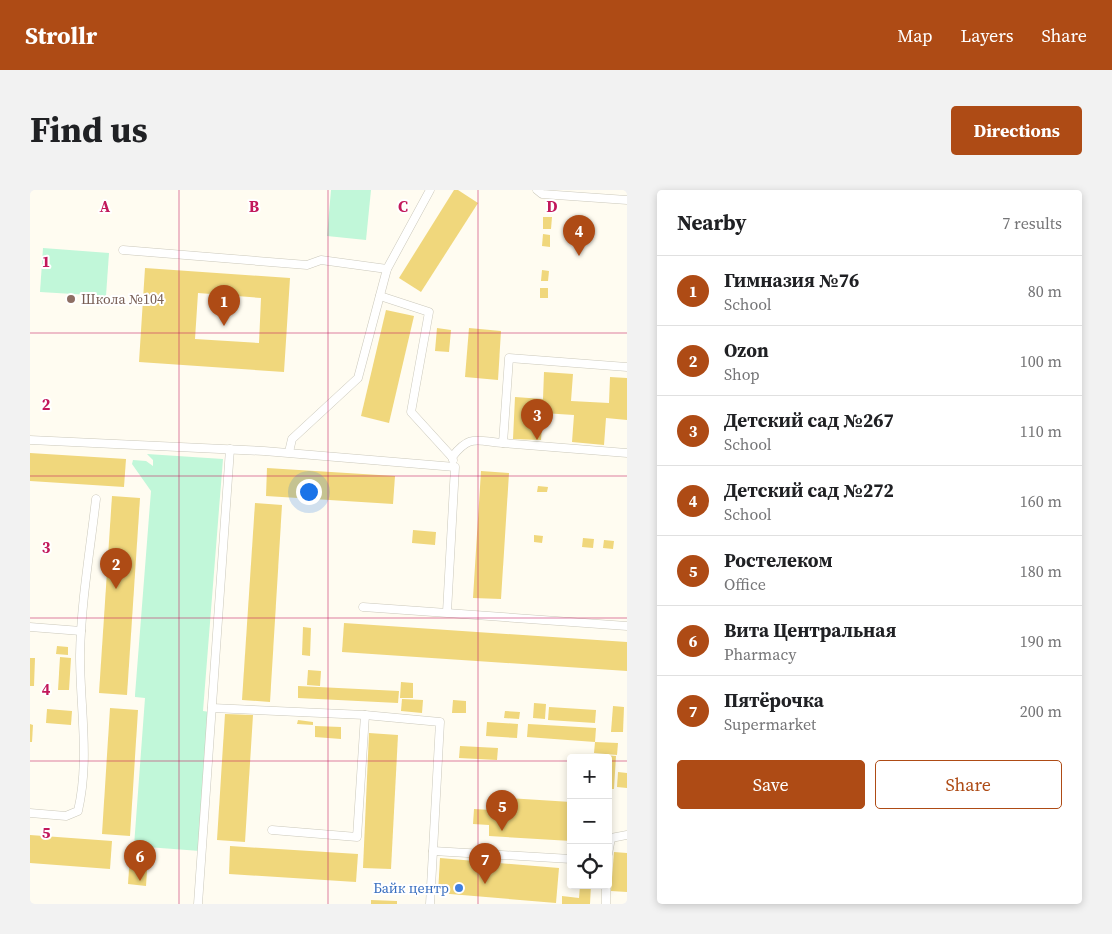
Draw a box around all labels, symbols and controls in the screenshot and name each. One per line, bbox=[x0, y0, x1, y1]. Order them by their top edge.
text: Strollr bbox=[25, 19, 97, 52]
text: Map bbox=[897, 23, 932, 48]
text: Layers bbox=[960, 23, 1013, 48]
text: Share bbox=[1041, 23, 1087, 48]
text: Find us bbox=[30, 106, 148, 154]
button: Directions bbox=[951, 106, 1082, 155]
text: A bbox=[100, 195, 111, 217]
text: B bbox=[249, 195, 260, 217]
text: C bbox=[398, 195, 408, 217]
text: D bbox=[546, 195, 558, 217]
text: Nearby bbox=[677, 208, 747, 237]
text: 7 results bbox=[1002, 212, 1062, 234]
pin: 4 bbox=[563, 215, 595, 256]
text: 1 bbox=[42, 250, 50, 272]
text: Гимназия №76 bbox=[724, 267, 859, 293]
text: 1 bbox=[689, 280, 697, 302]
text: 80 m bbox=[1028, 280, 1062, 302]
pin: 1 bbox=[208, 285, 240, 326]
place label: Школа №104 bbox=[81, 289, 164, 309]
marker: Школа №104 bbox=[65, 293, 77, 305]
text: School bbox=[724, 293, 772, 315]
text: Ozon bbox=[724, 337, 769, 363]
text: 2 bbox=[689, 350, 697, 372]
text: 100 m bbox=[1020, 350, 1062, 372]
text: Shop bbox=[724, 363, 760, 385]
text: 2 bbox=[42, 393, 51, 415]
pin: 3 bbox=[521, 399, 553, 440]
text: Детский сад №267 bbox=[724, 407, 894, 433]
text: 3 bbox=[689, 420, 697, 442]
text: 110 m bbox=[1020, 420, 1062, 442]
text: School bbox=[724, 433, 772, 455]
text: Детский сад №272 bbox=[724, 477, 894, 503]
your location bbox=[296, 479, 322, 505]
text: 4 bbox=[689, 490, 697, 512]
text: 160 m bbox=[1020, 490, 1062, 512]
text: School bbox=[724, 503, 772, 525]
text: 3 bbox=[42, 536, 51, 558]
text: Ростелеком bbox=[724, 547, 833, 573]
pin: 2 bbox=[100, 548, 132, 589]
text: 5 bbox=[689, 560, 697, 582]
text: 180 m bbox=[1020, 560, 1062, 582]
text: Office bbox=[724, 573, 766, 595]
text: Вита Центральная bbox=[724, 617, 896, 643]
text: 6 bbox=[689, 630, 697, 652]
text: 190 m bbox=[1020, 630, 1062, 652]
text: Pharmacy bbox=[724, 643, 796, 665]
text: 4 bbox=[42, 678, 51, 700]
text: Пятёрочка bbox=[724, 687, 824, 713]
text: 7 bbox=[689, 700, 697, 722]
text: 200 m bbox=[1020, 700, 1062, 722]
text: Supermarket bbox=[724, 713, 816, 735]
map controls bbox=[567, 754, 612, 889]
button: + bbox=[567, 754, 612, 799]
button: Save bbox=[677, 760, 865, 809]
button: Share bbox=[875, 760, 1062, 809]
pin: 5 bbox=[486, 790, 518, 831]
button: − bbox=[567, 799, 612, 844]
text: 5 bbox=[42, 821, 51, 843]
pin: 6 bbox=[124, 840, 156, 881]
pin: 7 bbox=[469, 843, 501, 884]
button: locate bbox=[567, 844, 612, 889]
place label: Байк центр bbox=[373, 878, 449, 898]
marker: Байк центр bbox=[453, 882, 465, 894]

